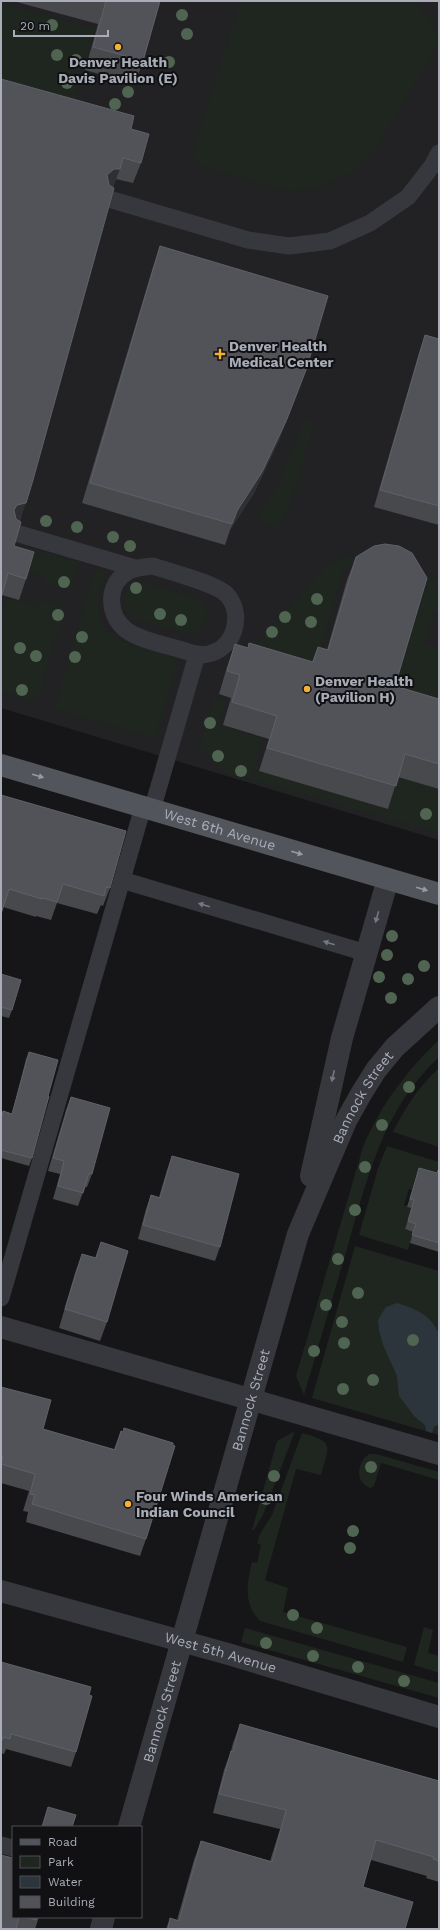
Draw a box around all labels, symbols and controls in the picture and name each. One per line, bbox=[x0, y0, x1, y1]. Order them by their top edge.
scale bar bbox=[14, 12, 108, 38]
text: 20 m bbox=[20, 19, 50, 33]
marker: Denver Health Davis Pavilion (E) bbox=[113, 42, 123, 52]
place label: Denver Health Davis Pavilion (E) bbox=[58, 54, 178, 86]
place label: Denver Health Medical Center bbox=[229, 338, 334, 370]
marker: Denver Health Medical Center bbox=[214, 348, 226, 360]
place label: Denver Health (Pavilion H) bbox=[315, 673, 413, 705]
marker: Denver Health (Pavilion H) bbox=[302, 684, 312, 694]
one-way arrow bbox=[33, 773, 45, 779]
street label: West 6th Avenue bbox=[162, 805, 278, 853]
one-way arrow bbox=[292, 850, 304, 856]
one-way arrow bbox=[416, 886, 428, 892]
one-way arrow bbox=[198, 902, 210, 908]
one-way arrow bbox=[374, 911, 380, 923]
one-way arrow bbox=[322, 940, 334, 946]
street label: Bannock Street bbox=[329, 1048, 396, 1146]
one-way arrow bbox=[330, 1070, 336, 1082]
street label: Bannock Street bbox=[229, 1347, 273, 1453]
place label: Four Winds American Indian Council bbox=[136, 1488, 283, 1520]
marker: Four Winds American Indian Council bbox=[123, 1499, 133, 1509]
street label: West 5th Avenue bbox=[163, 1629, 278, 1676]
street label: Bannock Street bbox=[140, 1659, 184, 1764]
legend bbox=[12, 1826, 142, 1918]
text: Road bbox=[48, 1835, 77, 1849]
text: Park bbox=[48, 1855, 74, 1869]
text: Water bbox=[48, 1875, 83, 1889]
text: Building bbox=[48, 1895, 95, 1909]

